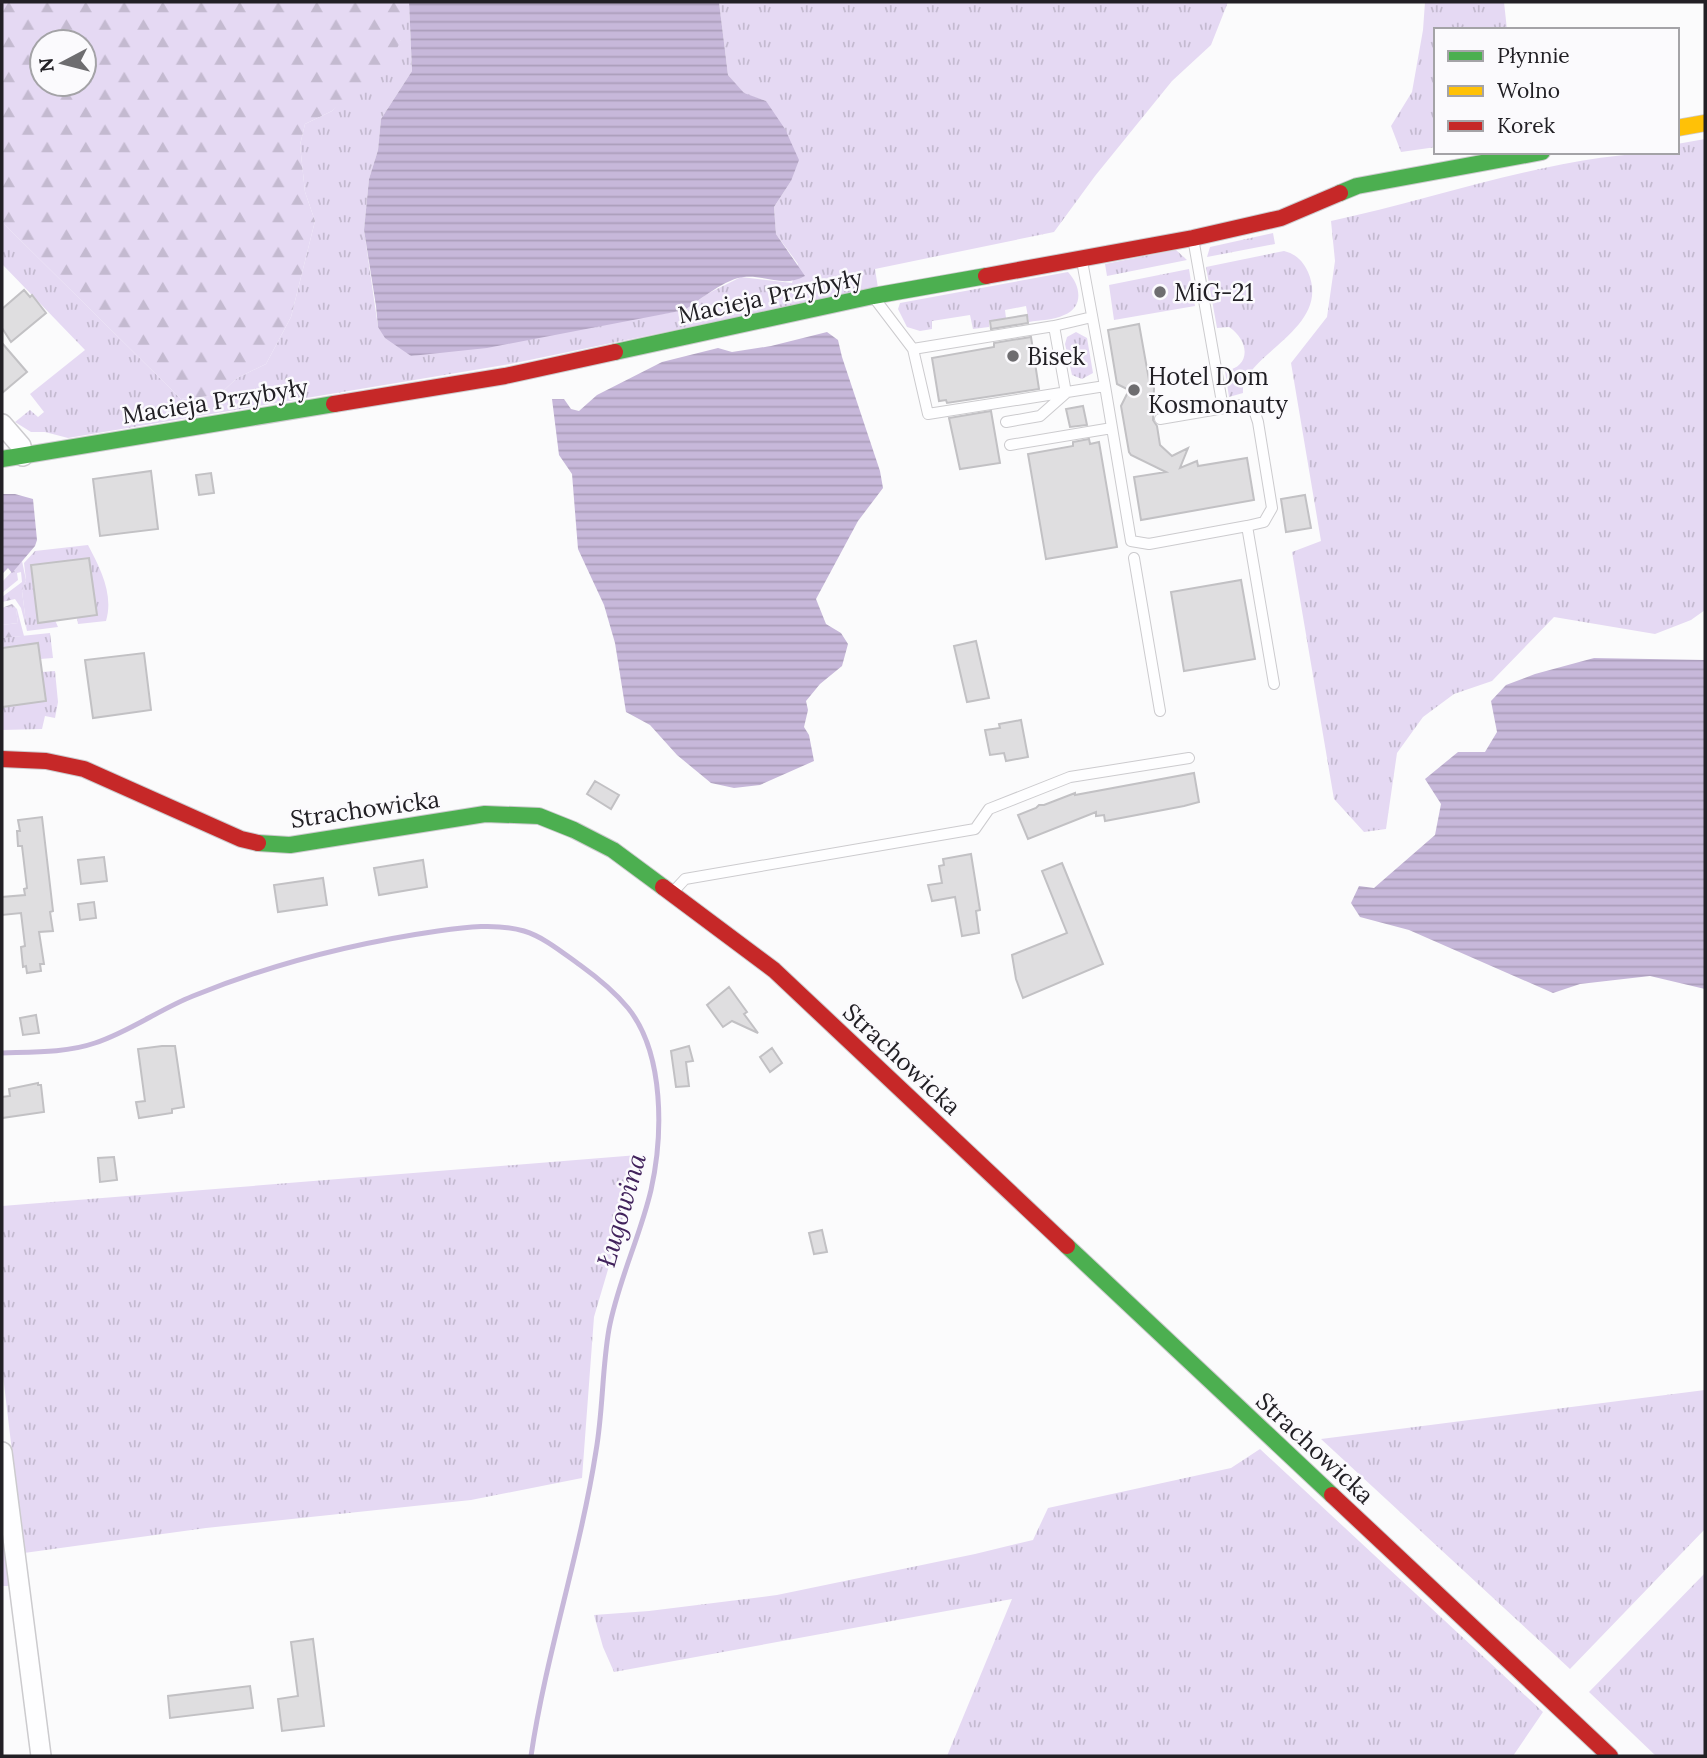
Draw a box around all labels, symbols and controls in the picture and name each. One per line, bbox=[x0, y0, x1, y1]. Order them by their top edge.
north arrow bbox=[28, 28, 98, 98]
legend bbox=[1434, 28, 1679, 154]
text: Płynnie bbox=[1497, 42, 1570, 69]
text: N bbox=[33, 56, 59, 74]
text: Wolno bbox=[1497, 77, 1560, 104]
text: Korek bbox=[1497, 112, 1556, 139]
street label: Macieja Przybyły bbox=[675, 261, 865, 331]
place label: MiG-21 bbox=[1174, 277, 1253, 308]
marker: MiG-21 bbox=[1152, 284, 1168, 300]
place label: Bisek bbox=[1027, 341, 1086, 372]
marker: Bisek bbox=[1005, 348, 1021, 364]
place label: Hotel Dom Kosmonauty bbox=[1148, 361, 1288, 420]
street label: Macieja Przybyły bbox=[120, 371, 310, 431]
marker: Hotel Dom Kosmonauty bbox=[1126, 382, 1142, 398]
street label: Strachowicka bbox=[288, 783, 442, 835]
street label: Strachowicka bbox=[836, 996, 968, 1122]
water label: Ługowina bbox=[589, 1149, 653, 1271]
street label: Strachowicka bbox=[1249, 1385, 1381, 1511]

